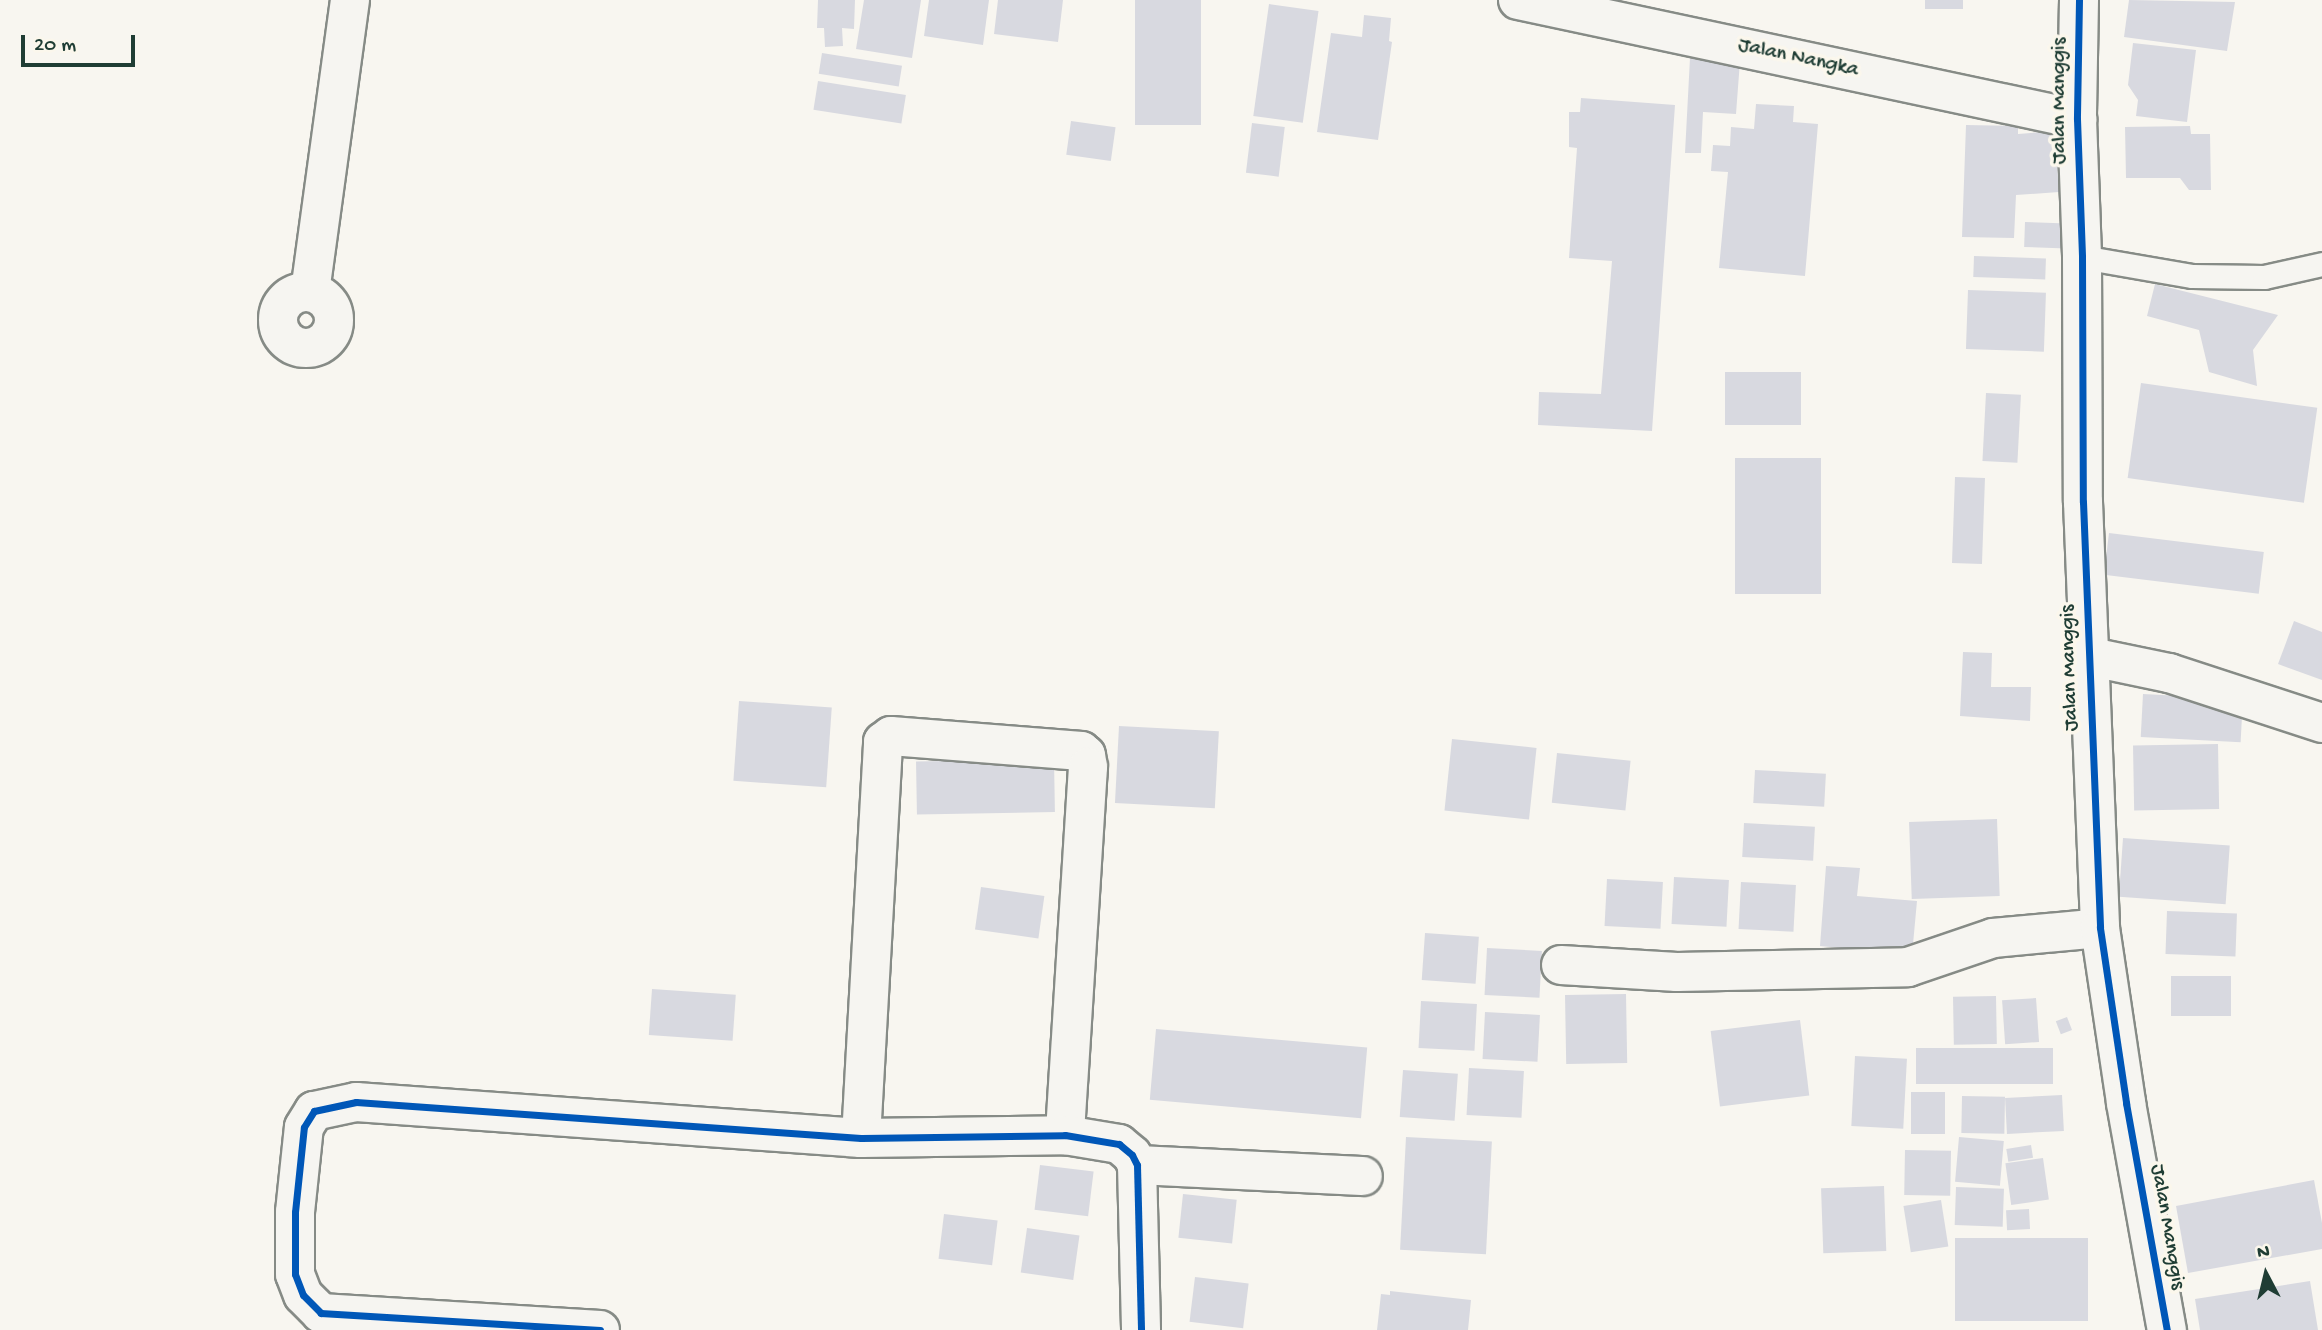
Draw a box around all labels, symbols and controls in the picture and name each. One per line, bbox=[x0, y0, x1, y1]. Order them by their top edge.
scale bar bbox=[24, 21, 138, 65]
text: 20 m bbox=[34, 34, 76, 59]
street label: Jalan Nangka bbox=[1736, 34, 1860, 84]
street label: Jalan Manggis bbox=[2048, 38, 2074, 164]
street label: Jalan Manggis bbox=[2056, 604, 2086, 732]
street label: Jalan Manggis bbox=[2143, 1163, 2189, 1291]
north arrow bbox=[2231, 1239, 2301, 1309]
text: N bbox=[2256, 1240, 2271, 1265]

